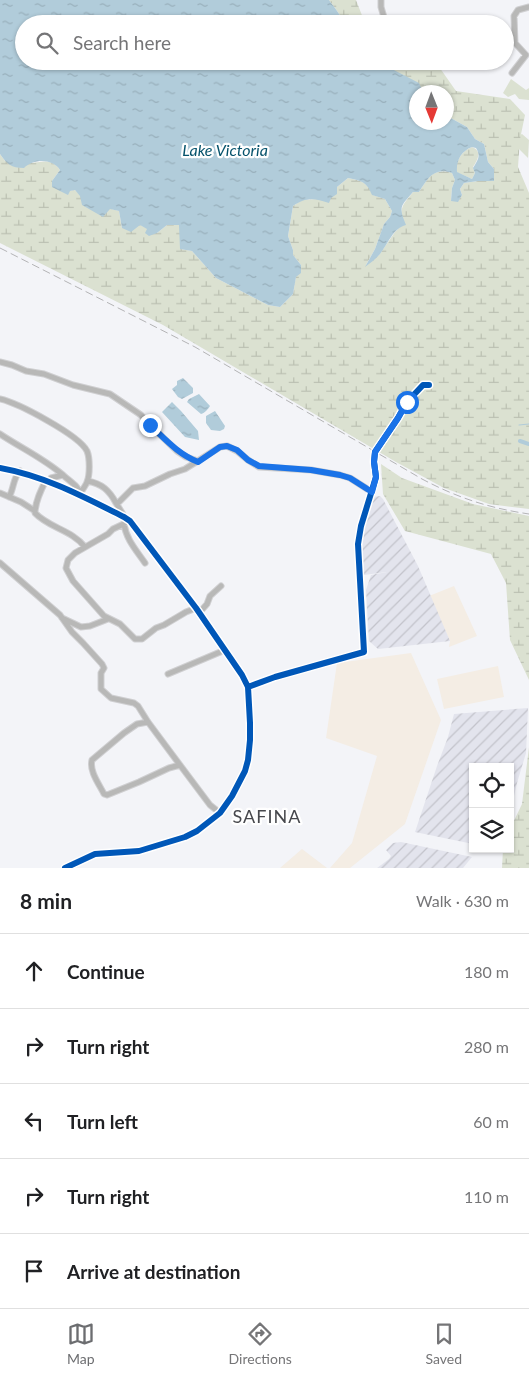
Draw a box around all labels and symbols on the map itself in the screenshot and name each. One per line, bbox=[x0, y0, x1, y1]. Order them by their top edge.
north arrow bbox=[409, 85, 454, 130]
water label: Lake Victoria bbox=[182, 140, 268, 159]
route start bbox=[396, 391, 419, 414]
route end bbox=[139, 414, 162, 437]
district label: SAFINA bbox=[233, 805, 301, 827]

